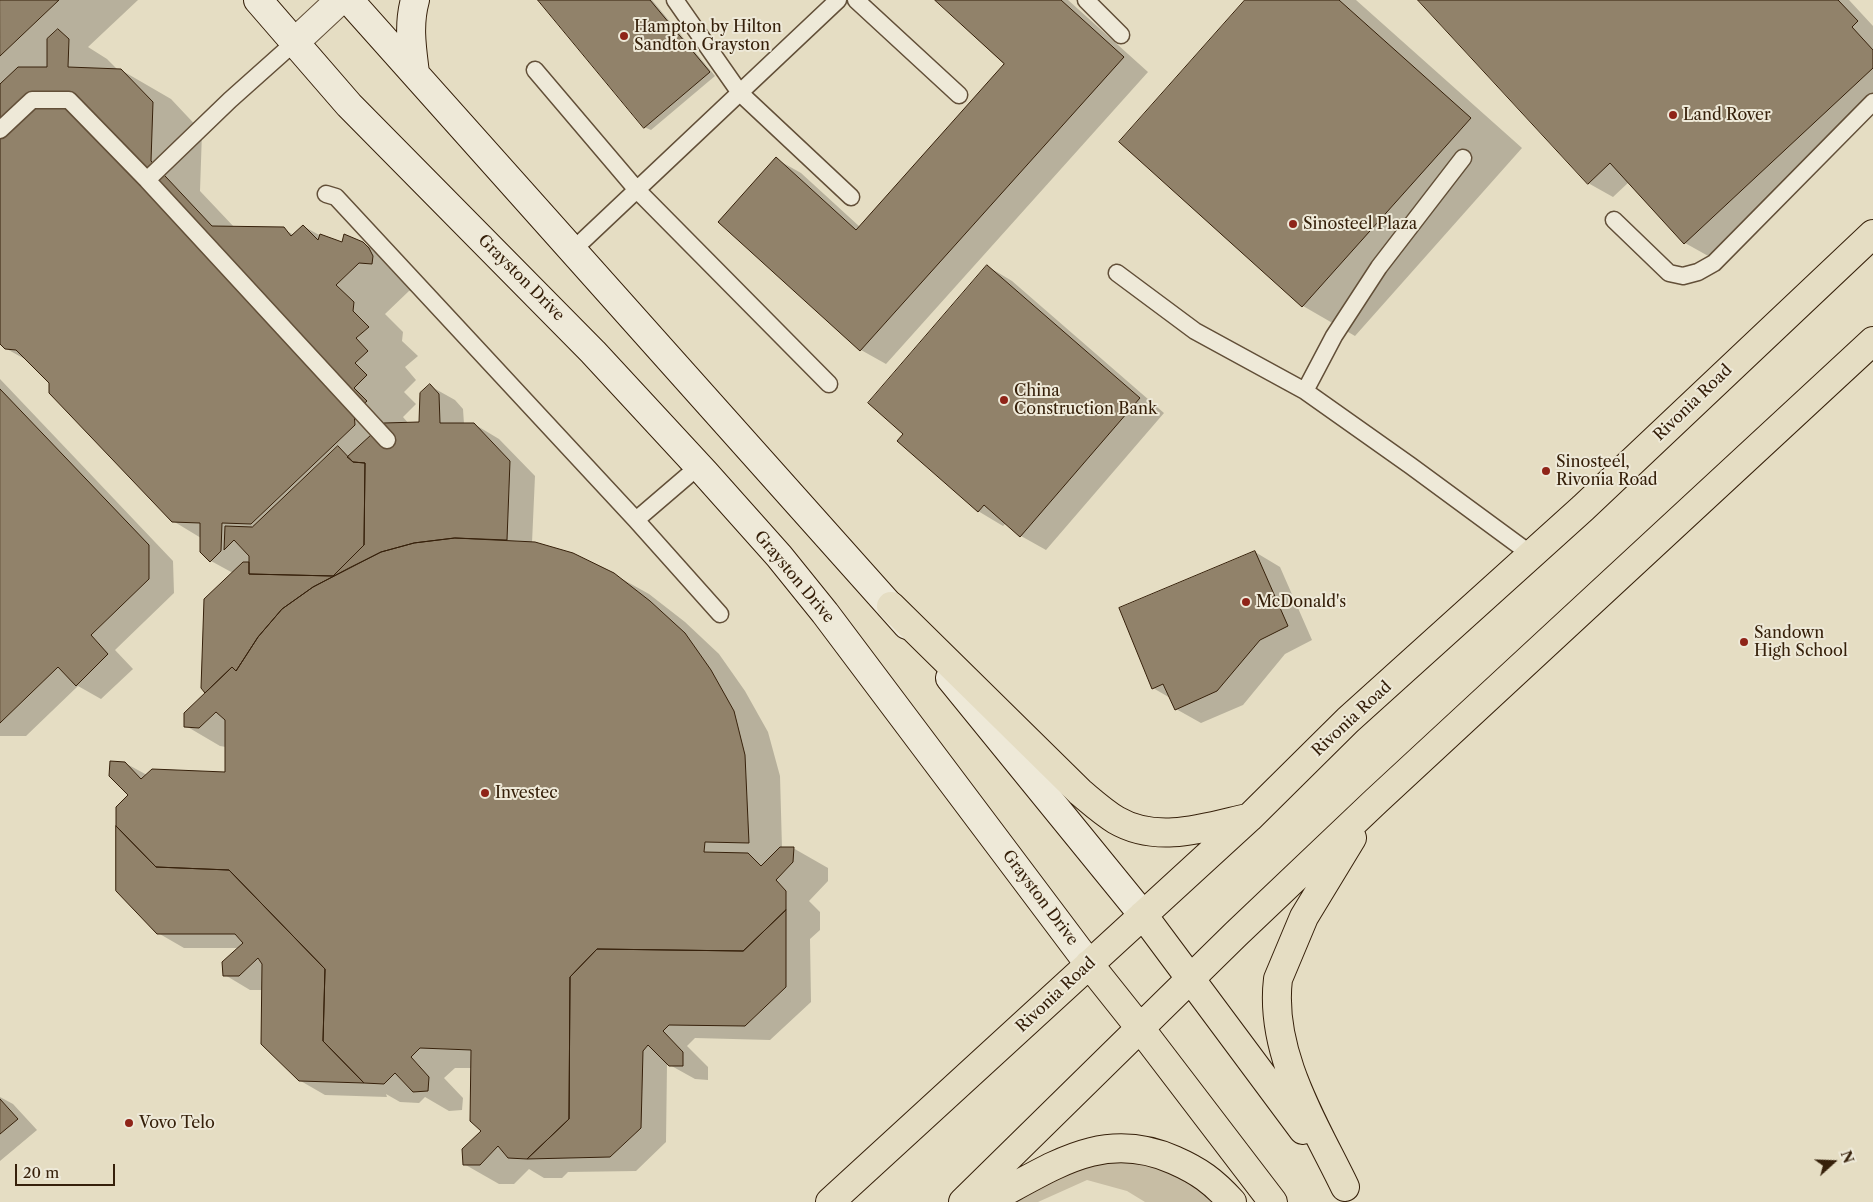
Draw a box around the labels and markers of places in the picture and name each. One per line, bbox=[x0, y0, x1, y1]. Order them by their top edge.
place label: Hampton by Hilton Sandton Grayston bbox=[634, 17, 782, 55]
marker: Hampton by Hilton Sandton Grayston bbox=[618, 30, 630, 42]
place label: Land Rover bbox=[1683, 105, 1771, 125]
marker: Land Rover bbox=[1667, 109, 1679, 121]
place label: Sinosteel Plaza bbox=[1303, 214, 1417, 234]
marker: Sinosteel Plaza bbox=[1287, 218, 1299, 230]
place label: China Construction Bank bbox=[1014, 381, 1157, 419]
marker: China Construction Bank bbox=[998, 394, 1010, 406]
place label: Sinosteel, Rivonia Road bbox=[1556, 452, 1658, 490]
marker: Sinosteel, Rivonia Road bbox=[1540, 465, 1552, 477]
place label: McDonald's bbox=[1256, 592, 1346, 612]
marker: McDonald's bbox=[1240, 596, 1252, 608]
place label: Sandown High School bbox=[1754, 623, 1848, 661]
marker: Sandown High School bbox=[1738, 636, 1750, 648]
place label: Investec bbox=[495, 783, 558, 803]
marker: Investec bbox=[479, 787, 491, 799]
place label: Vovo Telo bbox=[139, 1113, 215, 1133]
marker: Vovo Telo bbox=[123, 1117, 135, 1129]

